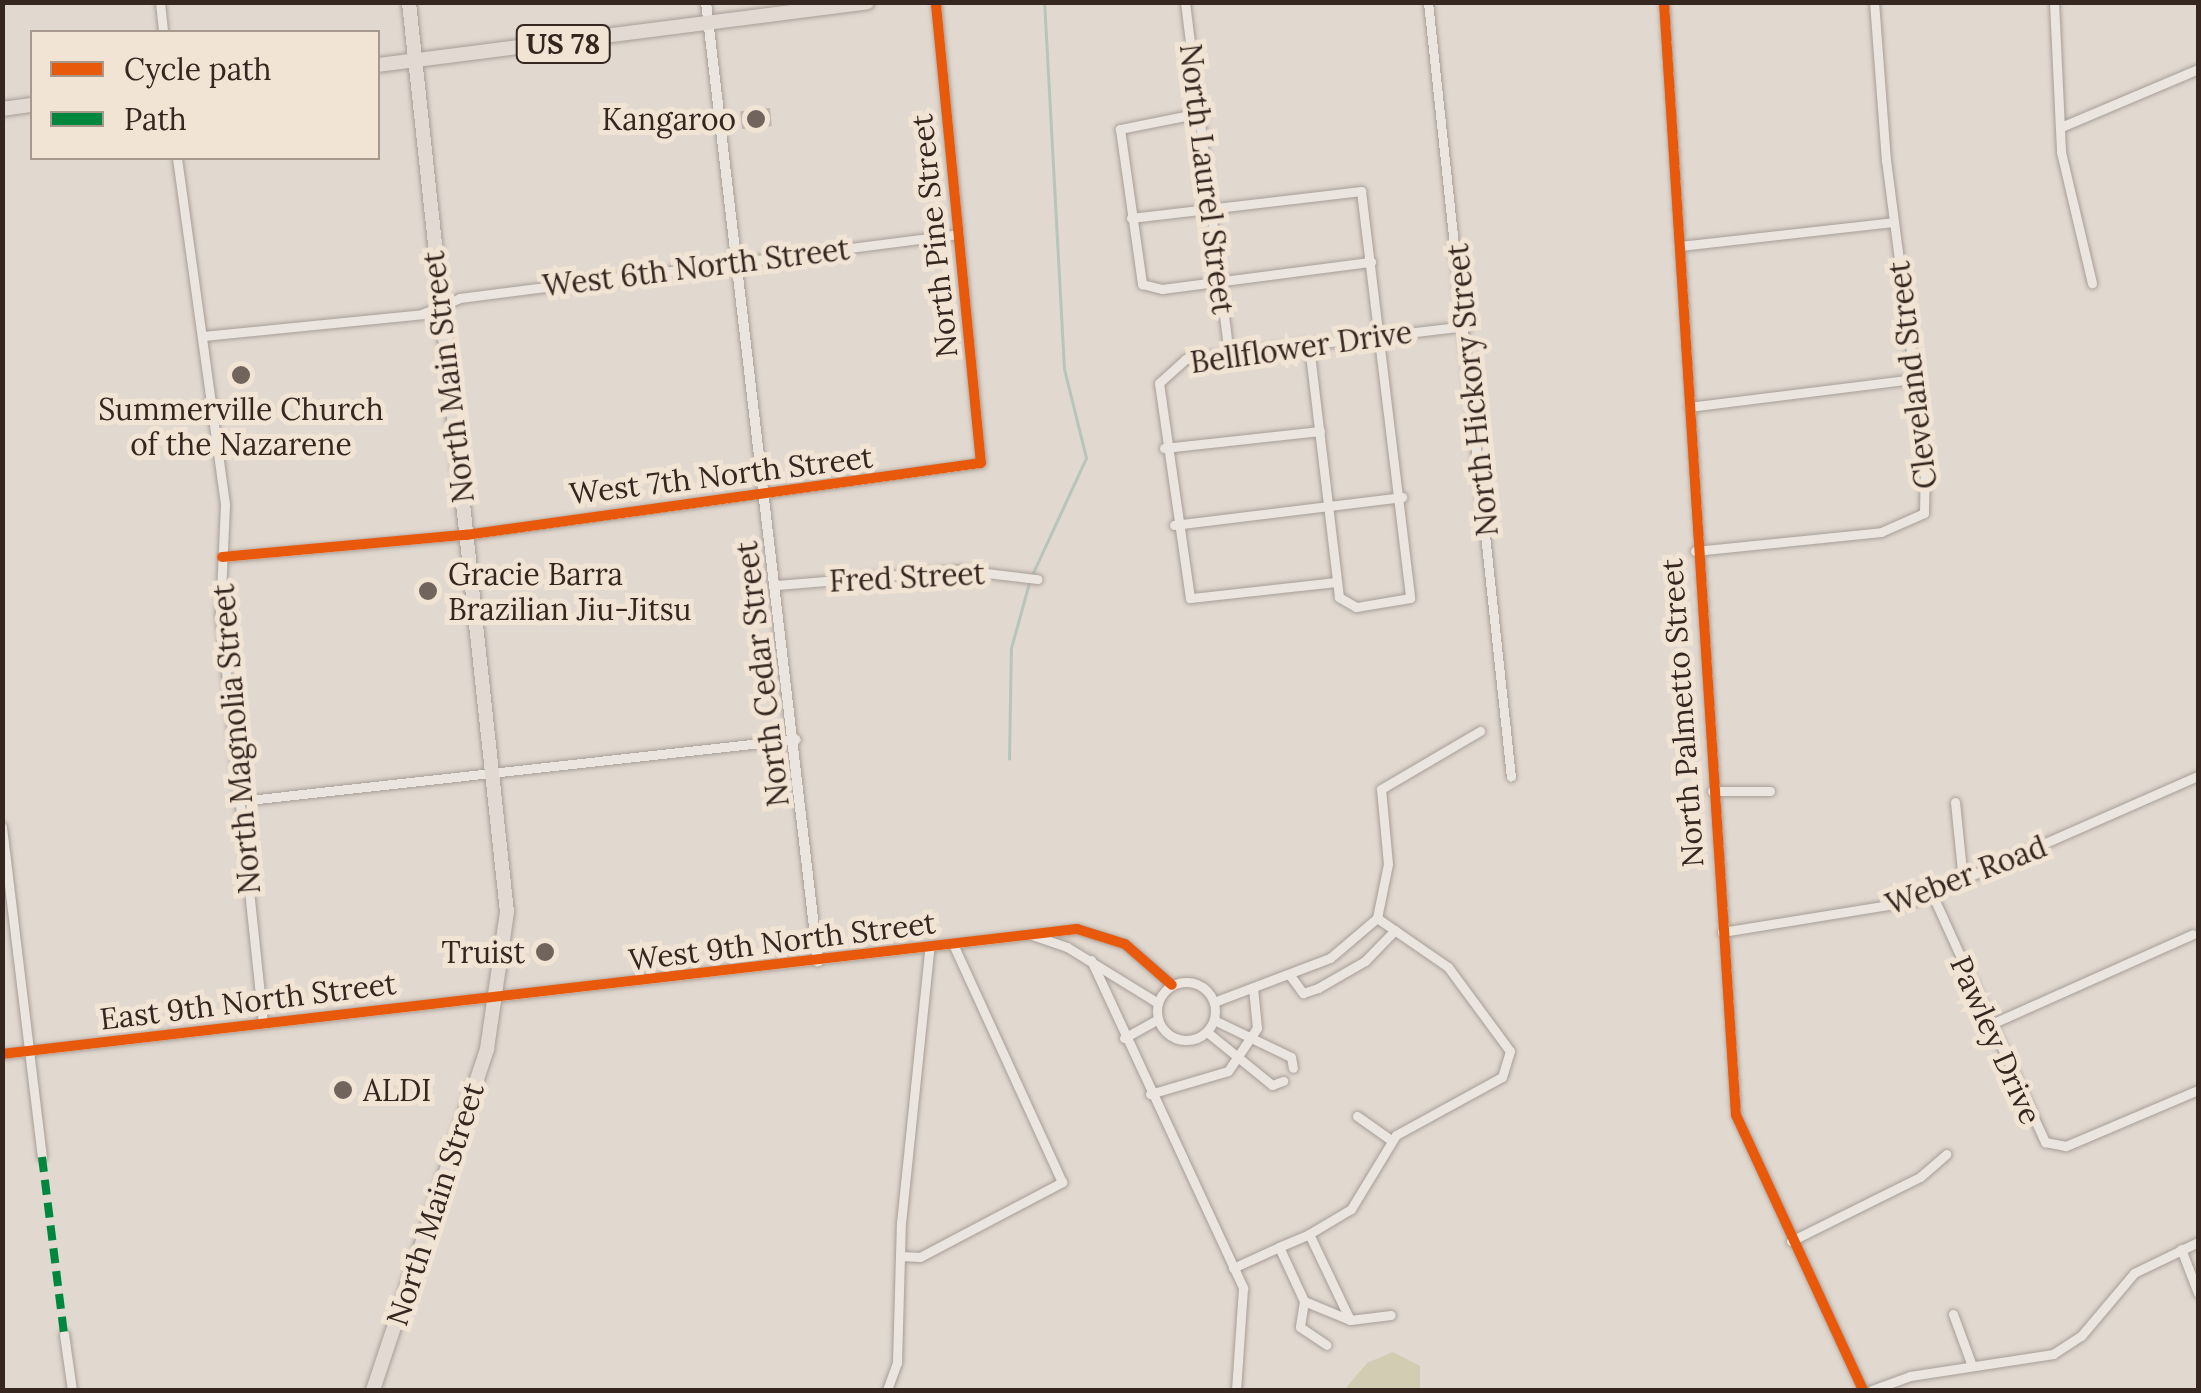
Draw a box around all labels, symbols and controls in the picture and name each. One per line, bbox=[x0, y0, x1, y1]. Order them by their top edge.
road number: US 78 bbox=[516, 21, 610, 67]
legend bbox=[30, 30, 380, 160]
street label: North Laurel Street bbox=[1173, 42, 1241, 316]
text: Cycle path bbox=[124, 50, 272, 88]
text: Path bbox=[124, 100, 187, 138]
place label: Kangaroo bbox=[602, 101, 736, 137]
marker: Kangaroo bbox=[745, 108, 767, 130]
street label: North Pine Street bbox=[903, 112, 965, 360]
street label: West 6th North Street bbox=[540, 230, 852, 304]
street label: North Hickory Street bbox=[1439, 242, 1505, 538]
street label: North Main Street bbox=[415, 249, 481, 505]
street label: Cleveland Street bbox=[1880, 259, 1944, 491]
street label: Bellflower Drive bbox=[1188, 314, 1414, 380]
marker: Summerville Church of the Nazarene bbox=[230, 364, 252, 386]
place label: Summerville Church of the Nazarene bbox=[98, 391, 384, 462]
street label: West 7th North Street bbox=[567, 439, 875, 511]
street label: North Cedar Street bbox=[728, 539, 796, 809]
street label: Fred Street bbox=[828, 555, 986, 599]
place label: Gracie Barra Brazilian Jiu-Jitsu bbox=[448, 556, 691, 626]
street label: North Palmetto Street bbox=[1653, 557, 1711, 869]
marker: Gracie Barra Brazilian Jiu-Jitsu bbox=[417, 580, 439, 602]
street label: North Magnolia Street bbox=[205, 582, 267, 896]
street label: Weber Road bbox=[1881, 828, 2051, 922]
street label: West 9th North Street bbox=[626, 904, 938, 978]
place label: Truist bbox=[441, 934, 525, 970]
marker: Truist bbox=[534, 941, 556, 963]
street label: Pawley Drive bbox=[1943, 950, 2049, 1130]
street label: East 9th North Street bbox=[98, 965, 398, 1037]
place label: ALDI bbox=[363, 1072, 431, 1108]
street label: North Main Street bbox=[379, 1078, 491, 1330]
marker: ALDI bbox=[332, 1079, 354, 1101]

